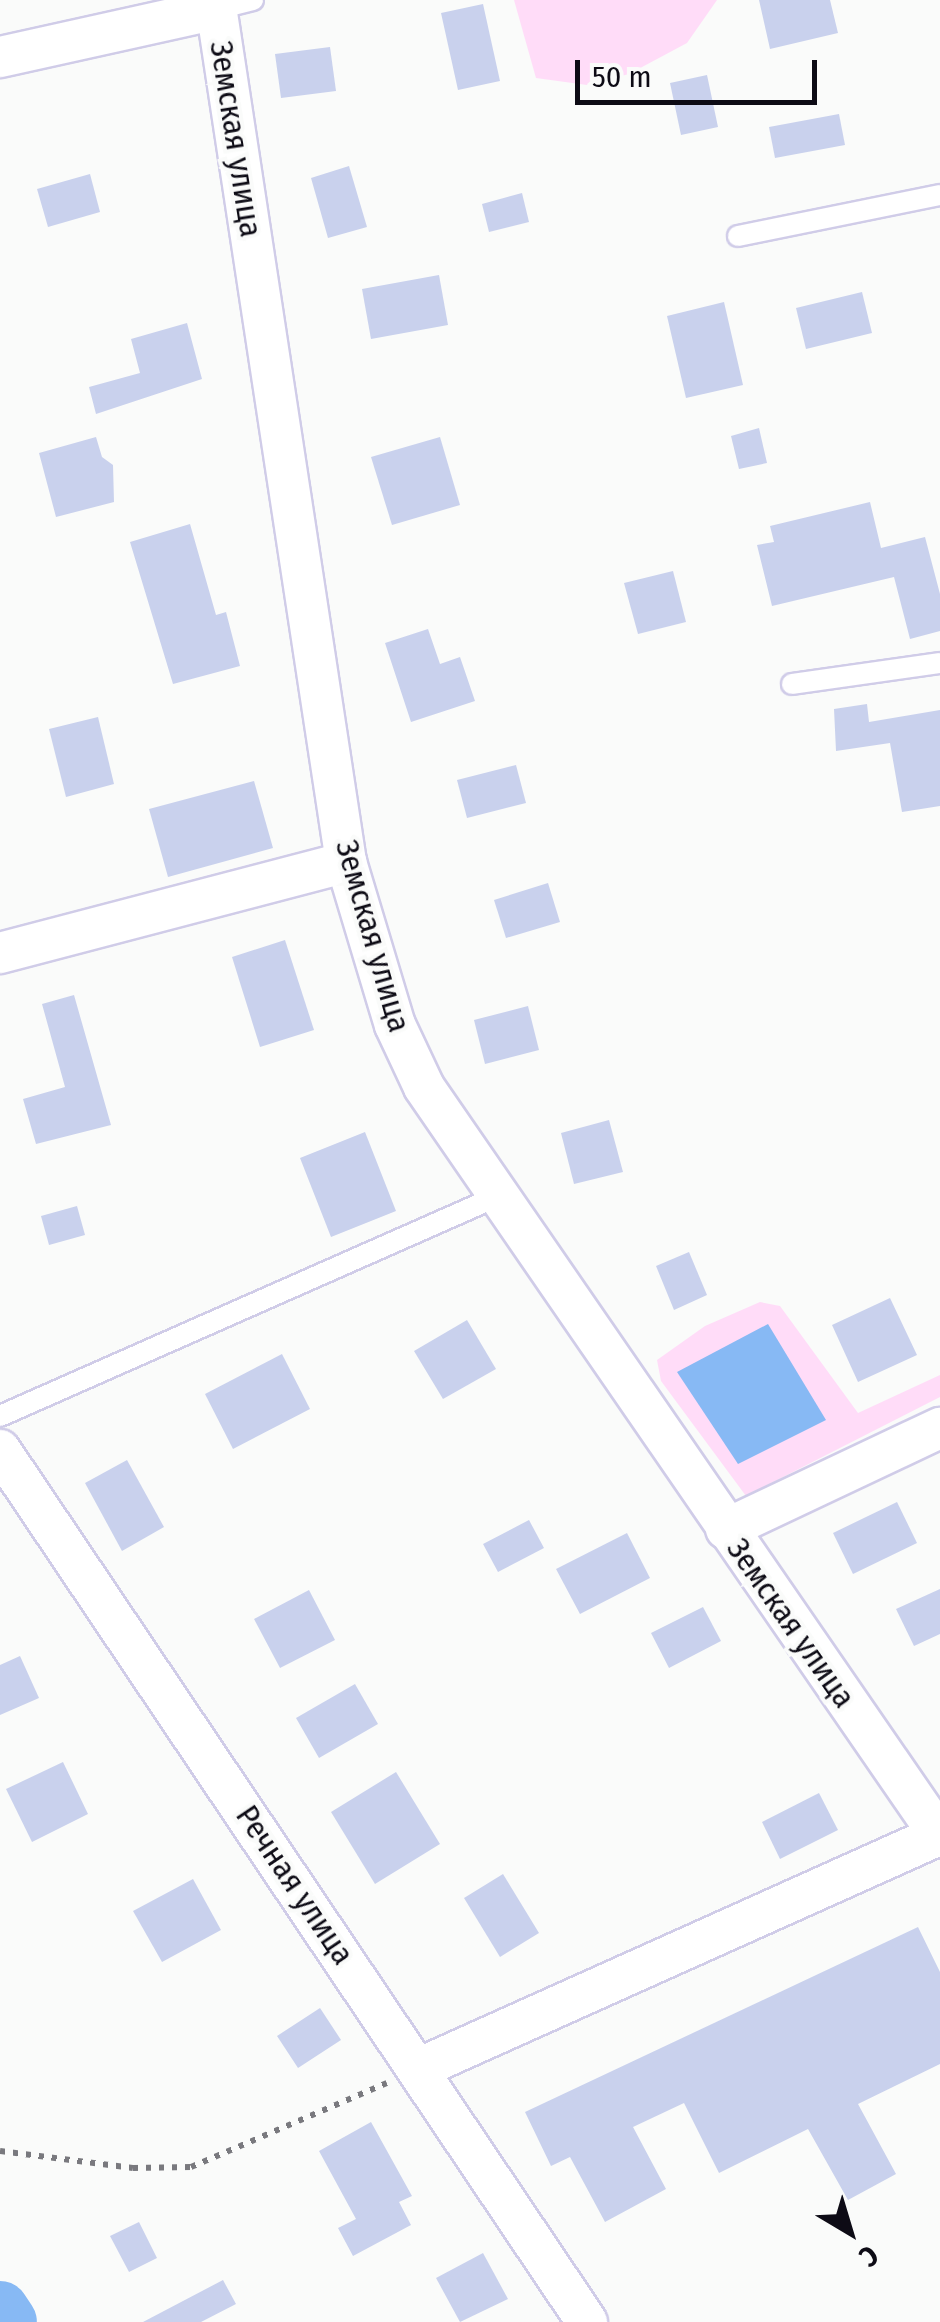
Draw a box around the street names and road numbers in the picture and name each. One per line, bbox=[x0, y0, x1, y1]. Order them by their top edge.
street label: Земская улица bbox=[202, 38, 270, 240]
street label: Земская улица bbox=[327, 836, 419, 1036]
street label: Земская улица bbox=[719, 1531, 863, 1715]
street label: Речная улица bbox=[228, 1798, 362, 1972]

